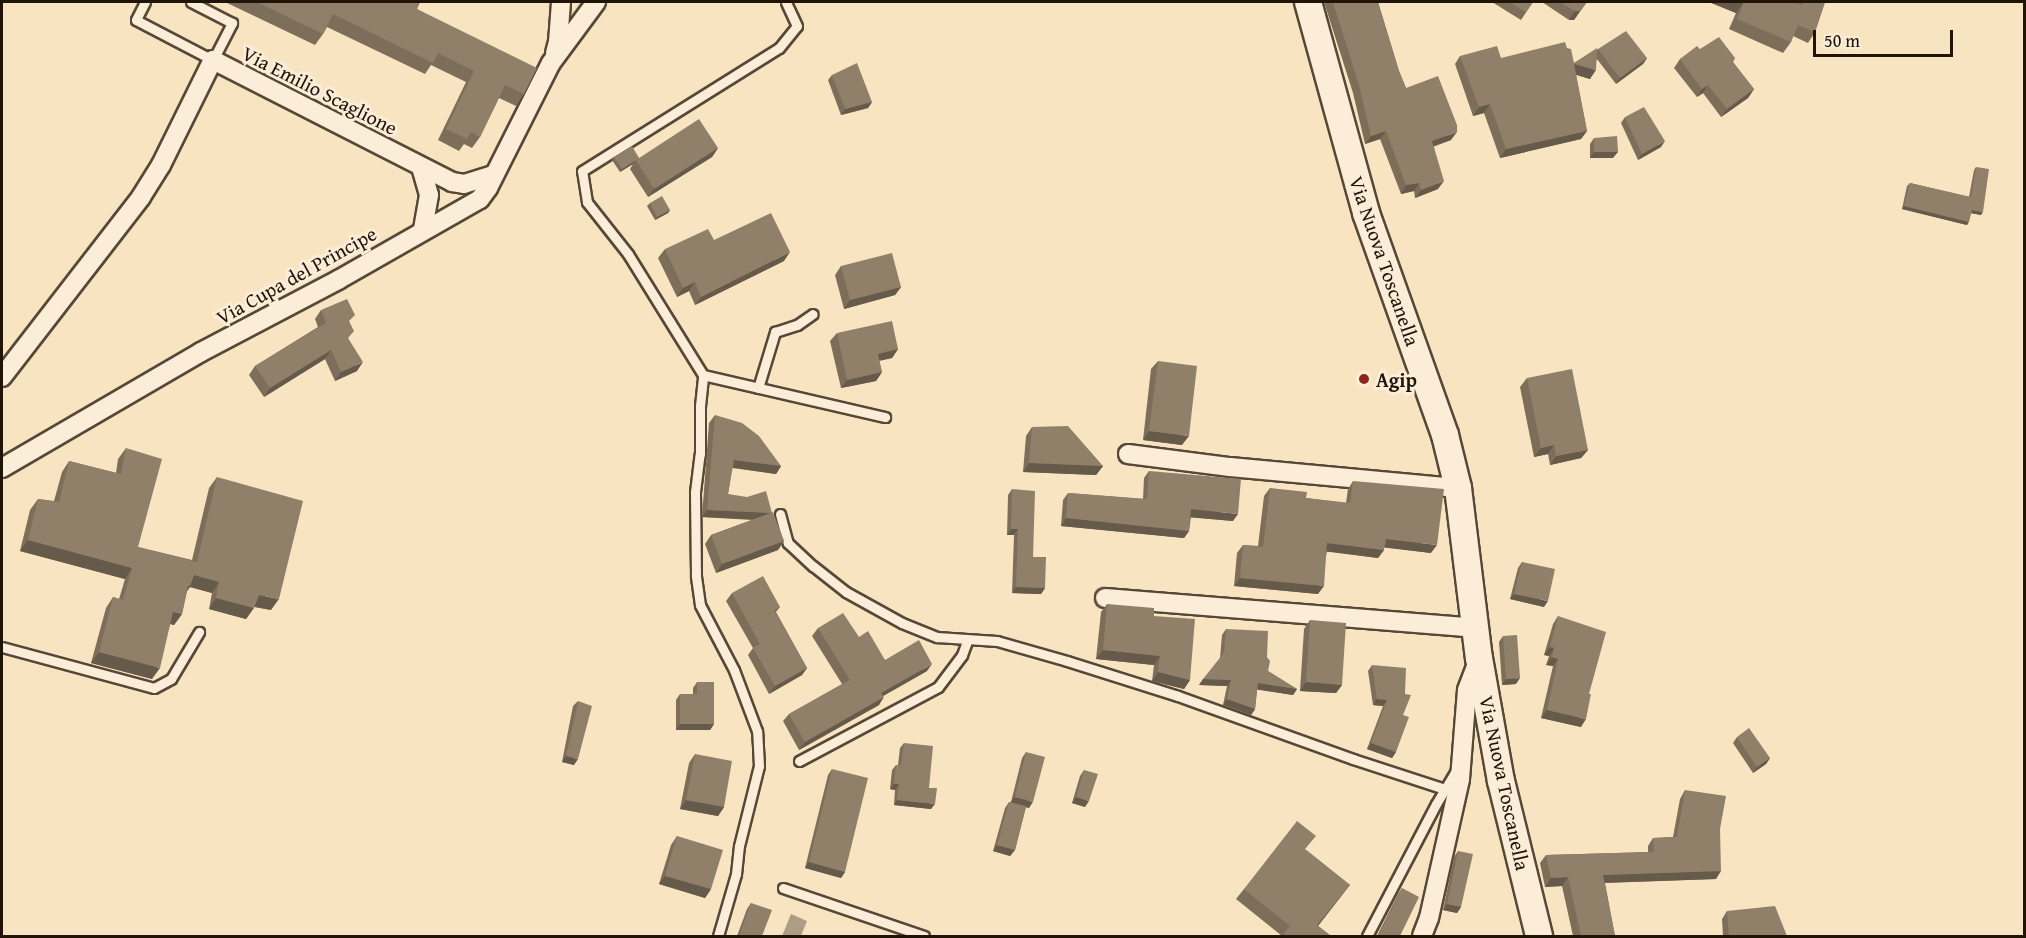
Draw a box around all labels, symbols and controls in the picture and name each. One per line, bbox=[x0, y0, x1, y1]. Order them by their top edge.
scale bar bbox=[1816, 18, 1956, 56]
text: 50 m bbox=[1824, 27, 1860, 54]
street label: Via Emilio Scaglione bbox=[239, 41, 401, 139]
street label: Via Nuova Toscanella bbox=[1345, 173, 1425, 349]
street label: Via Cupa del Principe bbox=[212, 221, 380, 329]
place label: Agip bbox=[1376, 367, 1417, 391]
marker: Agip bbox=[1357, 372, 1371, 386]
street label: Via Nuova Toscanella bbox=[1475, 694, 1535, 872]

